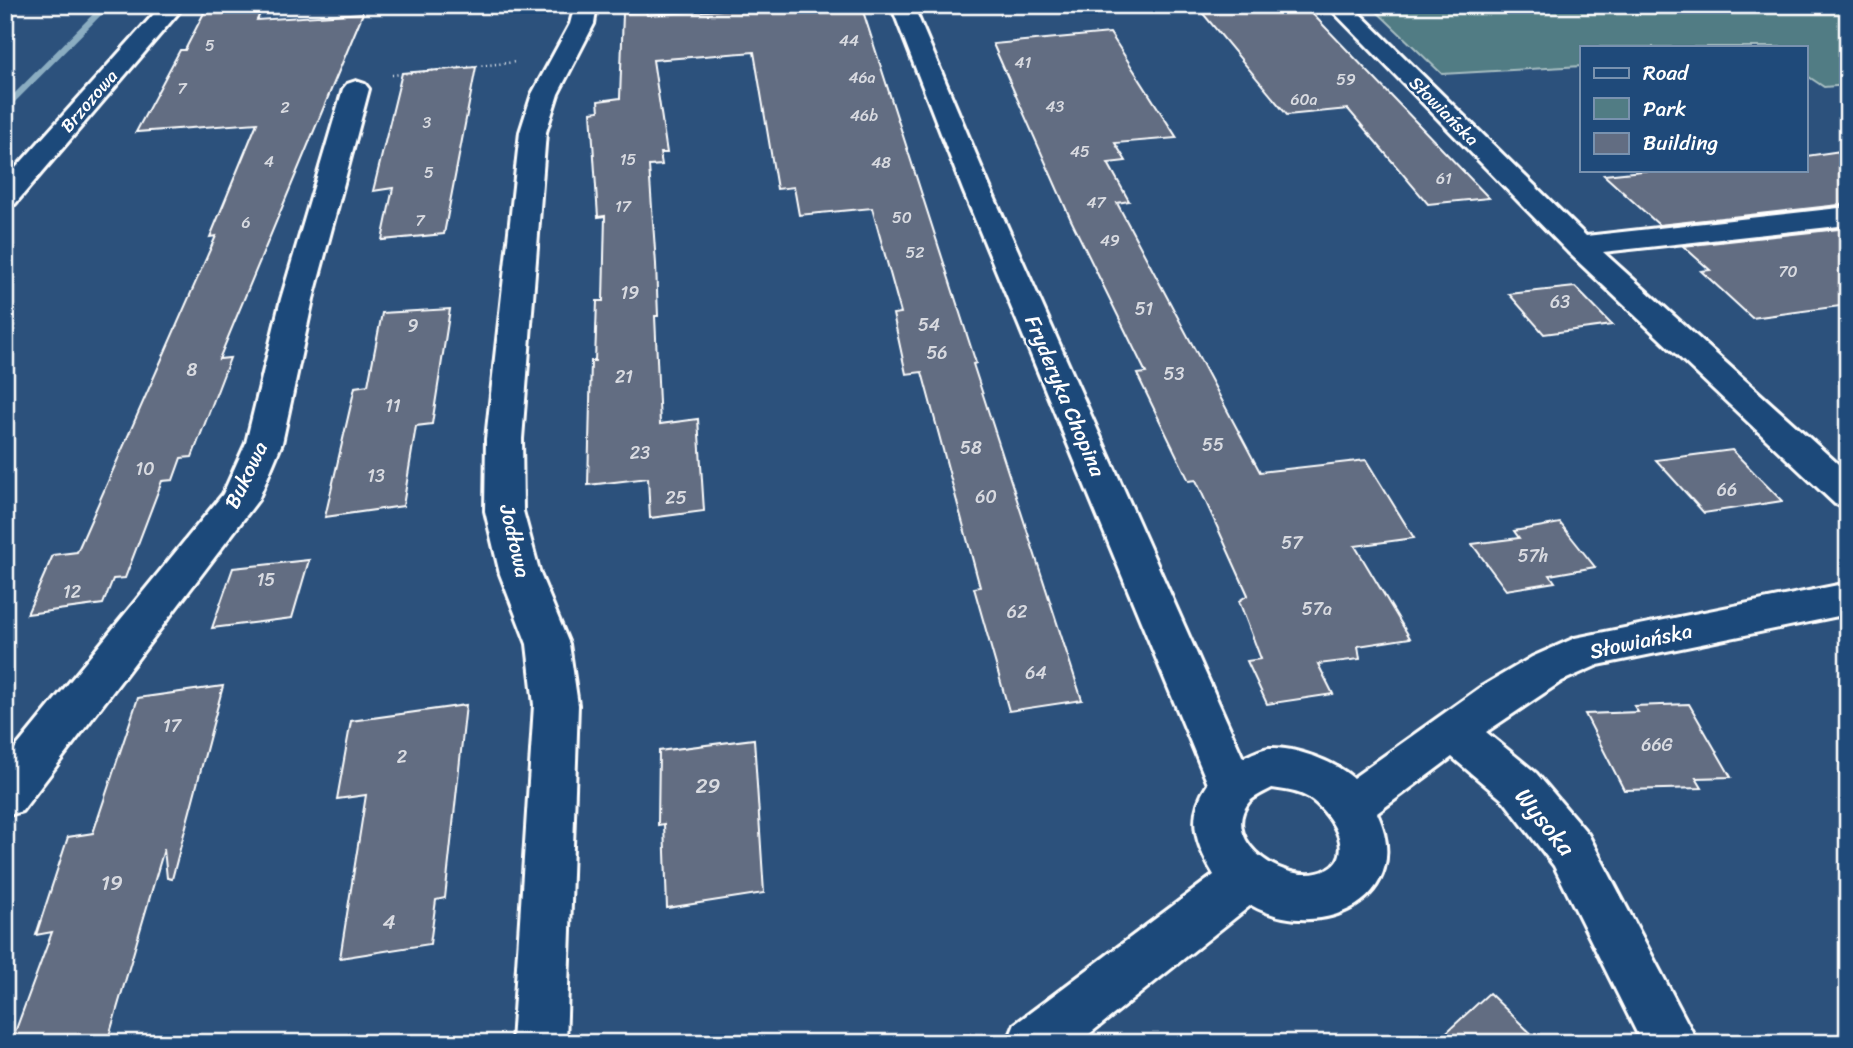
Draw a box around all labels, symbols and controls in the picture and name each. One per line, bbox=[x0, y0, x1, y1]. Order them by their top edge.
house number: 44 bbox=[839, 26, 859, 55]
house number: 5 bbox=[205, 31, 215, 60]
legend bbox=[1580, 46, 1808, 172]
house number: 41 bbox=[1015, 48, 1032, 77]
text: Road bbox=[1643, 54, 1690, 92]
street label: Brzozowa bbox=[52, 62, 126, 140]
house number: 46a bbox=[848, 63, 876, 92]
house number: 59 bbox=[1336, 65, 1356, 94]
street label: Słowiańska bbox=[1401, 68, 1487, 154]
house number: 7 bbox=[177, 74, 187, 103]
house number: 60a bbox=[1290, 85, 1318, 114]
text: Park bbox=[1643, 90, 1686, 128]
house number: 43 bbox=[1046, 92, 1065, 121]
house number: 2 bbox=[280, 93, 290, 122]
house number: 46b bbox=[850, 101, 878, 130]
house number: 3 bbox=[423, 108, 432, 137]
text: Building bbox=[1643, 124, 1719, 162]
house number: 45 bbox=[1070, 137, 1090, 166]
house number: 15 bbox=[620, 145, 637, 174]
house number: 4 bbox=[264, 147, 274, 176]
house number: 48 bbox=[871, 148, 891, 177]
house number: 5 bbox=[424, 158, 434, 187]
house number: 61 bbox=[1436, 164, 1452, 193]
house number: 47 bbox=[1086, 188, 1106, 217]
house number: 17 bbox=[615, 192, 632, 221]
house number: 50 bbox=[892, 203, 912, 232]
house number: 7 bbox=[415, 206, 425, 235]
house number: 6 bbox=[241, 208, 251, 237]
house number: 49 bbox=[1100, 226, 1120, 255]
house number: 52 bbox=[905, 238, 925, 267]
house number: 70 bbox=[1778, 257, 1798, 286]
house number: 19 bbox=[621, 277, 639, 309]
house number: 63 bbox=[1550, 286, 1570, 318]
house number: 51 bbox=[1135, 293, 1154, 325]
house number: 54 bbox=[918, 309, 940, 341]
street label: Fryderyka Chopina bbox=[1014, 309, 1116, 483]
house number: 9 bbox=[407, 310, 419, 342]
house number: 56 bbox=[926, 337, 948, 369]
house number: 8 bbox=[187, 354, 198, 386]
house number: 53 bbox=[1164, 358, 1185, 390]
house number: 21 bbox=[615, 361, 633, 393]
house number: 11 bbox=[385, 390, 401, 422]
house number: 55 bbox=[1202, 429, 1224, 461]
house number: 58 bbox=[960, 432, 982, 464]
street label: Bukowa bbox=[213, 434, 279, 515]
house number: 23 bbox=[630, 437, 650, 469]
house number: 10 bbox=[135, 453, 155, 485]
house number: 13 bbox=[367, 460, 385, 492]
house number: 66 bbox=[1717, 474, 1737, 506]
house number: 60 bbox=[975, 481, 997, 513]
house number: 25 bbox=[665, 482, 687, 514]
street label: Jodłowa bbox=[488, 500, 542, 582]
house number: 57 bbox=[1281, 527, 1304, 559]
house number: 57h bbox=[1518, 540, 1548, 572]
house number: 15 bbox=[257, 564, 275, 596]
house number: 12 bbox=[63, 576, 81, 608]
house number: 57a bbox=[1302, 593, 1332, 625]
house number: 62 bbox=[1007, 596, 1027, 628]
street label: Słowiańska bbox=[1586, 611, 1696, 670]
house number: 64 bbox=[1025, 657, 1047, 689]
house number: 17 bbox=[163, 710, 183, 742]
house number: 66G bbox=[1641, 729, 1674, 761]
house number: 2 bbox=[397, 741, 407, 773]
house number: 29 bbox=[695, 767, 721, 805]
street label: Wysoka bbox=[1504, 778, 1587, 867]
house number: 19 bbox=[101, 864, 123, 902]
house number: 4 bbox=[382, 903, 396, 941]

